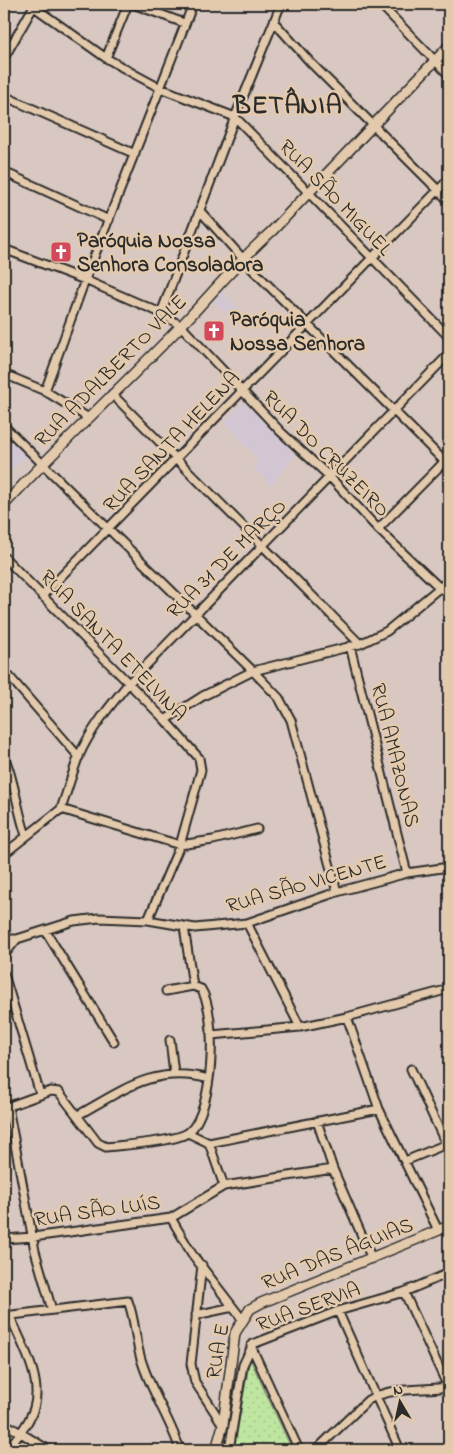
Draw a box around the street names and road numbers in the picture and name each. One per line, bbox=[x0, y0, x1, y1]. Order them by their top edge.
street label: RUA SÃO MIGUEL bbox=[271, 133, 398, 264]
street label: RUA ADALBERTO VALE bbox=[28, 288, 194, 454]
street label: RUA SANTA HELENA bbox=[97, 365, 248, 520]
street label: RUA DO CRUZEIRO bbox=[255, 384, 396, 525]
street label: RUA 31 DE MARÇO bbox=[160, 492, 294, 626]
street label: RUA SANTA ETELVINA bbox=[32, 564, 193, 729]
street label: RUA AMAZONAS bbox=[362, 680, 426, 831]
street label: RUA SÃO VICENTE bbox=[223, 848, 390, 922]
street label: RUA SÃO LUÍS bbox=[32, 1188, 162, 1236]
street label: RUA DAS ÁGUIAS bbox=[257, 1210, 418, 1299]
street label: RUA SERVIA bbox=[253, 1275, 365, 1341]
street label: RUA E bbox=[199, 1321, 239, 1381]

